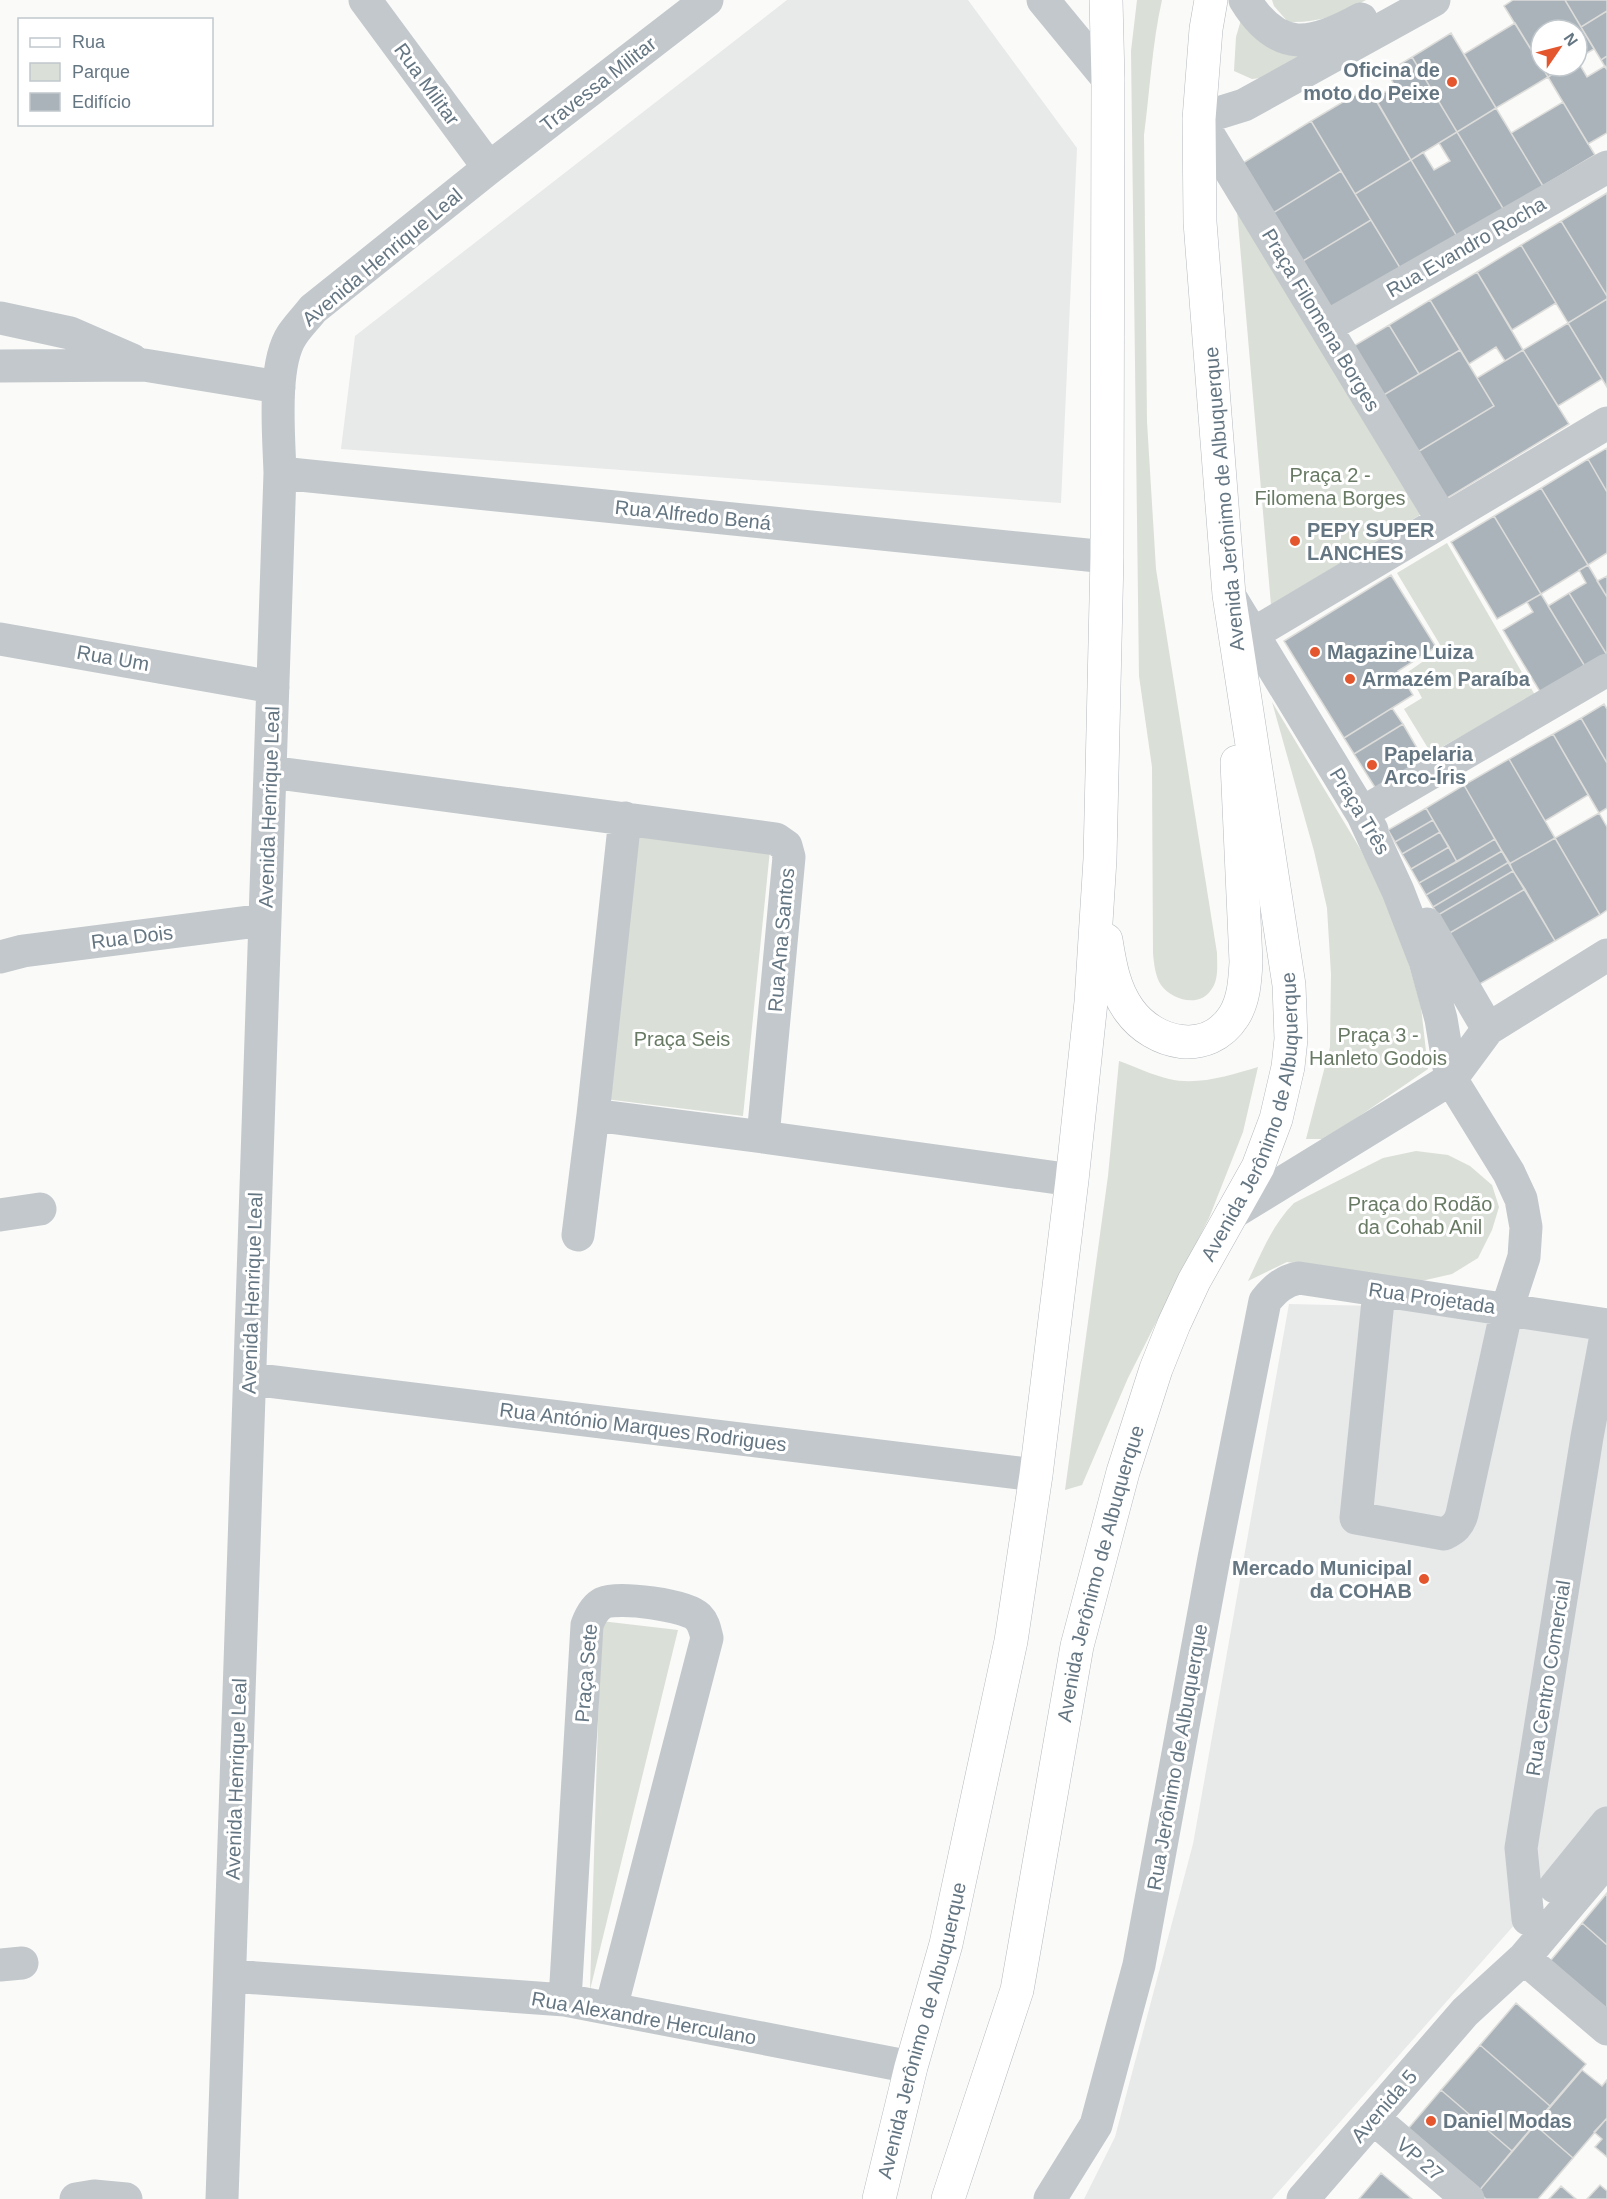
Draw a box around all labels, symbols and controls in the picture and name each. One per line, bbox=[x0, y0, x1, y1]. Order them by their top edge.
legend bbox=[18, 18, 213, 126]
north arrow bbox=[1529, 18, 1589, 78]
text: N bbox=[1561, 30, 1581, 49]
text: Rua bbox=[72, 32, 106, 52]
street label: Travessa Militar bbox=[536, 32, 660, 136]
street label: Rua Militar bbox=[390, 39, 464, 129]
place label: Oficina de moto do Peixe bbox=[1303, 59, 1440, 104]
text: Parque bbox=[72, 62, 130, 82]
marker: Oficina de moto do Peixe bbox=[1445, 75, 1459, 89]
text: Edifício bbox=[72, 92, 131, 112]
street label: Avenida Henrique Leal bbox=[298, 184, 466, 330]
street label: Rua Evandro Rocha bbox=[1383, 192, 1550, 302]
street label: Praça Filomena Borges bbox=[1258, 225, 1384, 415]
street label: Avenida Jerônimo de Albuquerque bbox=[1200, 346, 1248, 652]
park label: Praça 2 - Filomena Borges bbox=[1254, 464, 1406, 509]
street label: Rua Alfredo Bená bbox=[614, 496, 773, 534]
place label: PEPY SUPER LANCHES bbox=[1307, 519, 1435, 564]
marker: PEPY SUPER LANCHES bbox=[1288, 534, 1302, 548]
street label: Rua Um bbox=[75, 641, 151, 675]
place label: Magazine Luiza bbox=[1327, 641, 1475, 663]
marker: Magazine Luiza bbox=[1308, 645, 1322, 659]
place label: Armazém Paraíba bbox=[1362, 668, 1531, 690]
marker: Armazém Paraíba bbox=[1343, 672, 1357, 686]
street label: Avenida Henrique Leal bbox=[254, 706, 284, 908]
place label: Papelaria Arco-Íris bbox=[1384, 743, 1474, 788]
marker: Papelaria Arco-Íris bbox=[1365, 758, 1379, 772]
street label: Praça Três bbox=[1326, 764, 1394, 858]
street label: Rua Ana Santos bbox=[764, 867, 798, 1013]
street label: Rua Dois bbox=[90, 921, 174, 953]
street label: Avenida Jerônimo de Albuquerque bbox=[1197, 971, 1302, 1265]
park label: Praça 3 - Hanleto Godois bbox=[1309, 1024, 1447, 1069]
park label: Praça Seis bbox=[634, 1028, 730, 1050]
street label: Avenida Henrique Leal bbox=[237, 1192, 267, 1394]
park label: Praça do Rodão da Cohab Anil bbox=[1348, 1193, 1492, 1238]
street label: Rua Projetada bbox=[1367, 1278, 1498, 1318]
street label: Rua António Marques Rodrigues bbox=[498, 1398, 788, 1456]
street label: Avenida Jerônimo de Albuquerque bbox=[1053, 1422, 1148, 1724]
place label: Mercado Municipal da COHAB bbox=[1232, 1557, 1412, 1602]
marker: Mercado Municipal da COHAB bbox=[1417, 1572, 1431, 1586]
street label: Rua Centro Comercial bbox=[1522, 1579, 1574, 1777]
street label: Rua Jerônimo de Albuquerque bbox=[1143, 1622, 1211, 1892]
street label: Praça Sete bbox=[571, 1623, 601, 1723]
street label: Avenida Henrique Leal bbox=[221, 1678, 251, 1880]
street label: Avenida Jerônimo de Albuquerque bbox=[873, 1880, 970, 2181]
street label: Rua Alexandre Herculano bbox=[530, 1987, 758, 2049]
street label: Avenida 5 bbox=[1347, 2065, 1421, 2147]
place label: Daniel Modas bbox=[1443, 2110, 1572, 2132]
marker: Daniel Modas bbox=[1424, 2114, 1438, 2128]
street label: VP 27 bbox=[1392, 2133, 1448, 2185]

